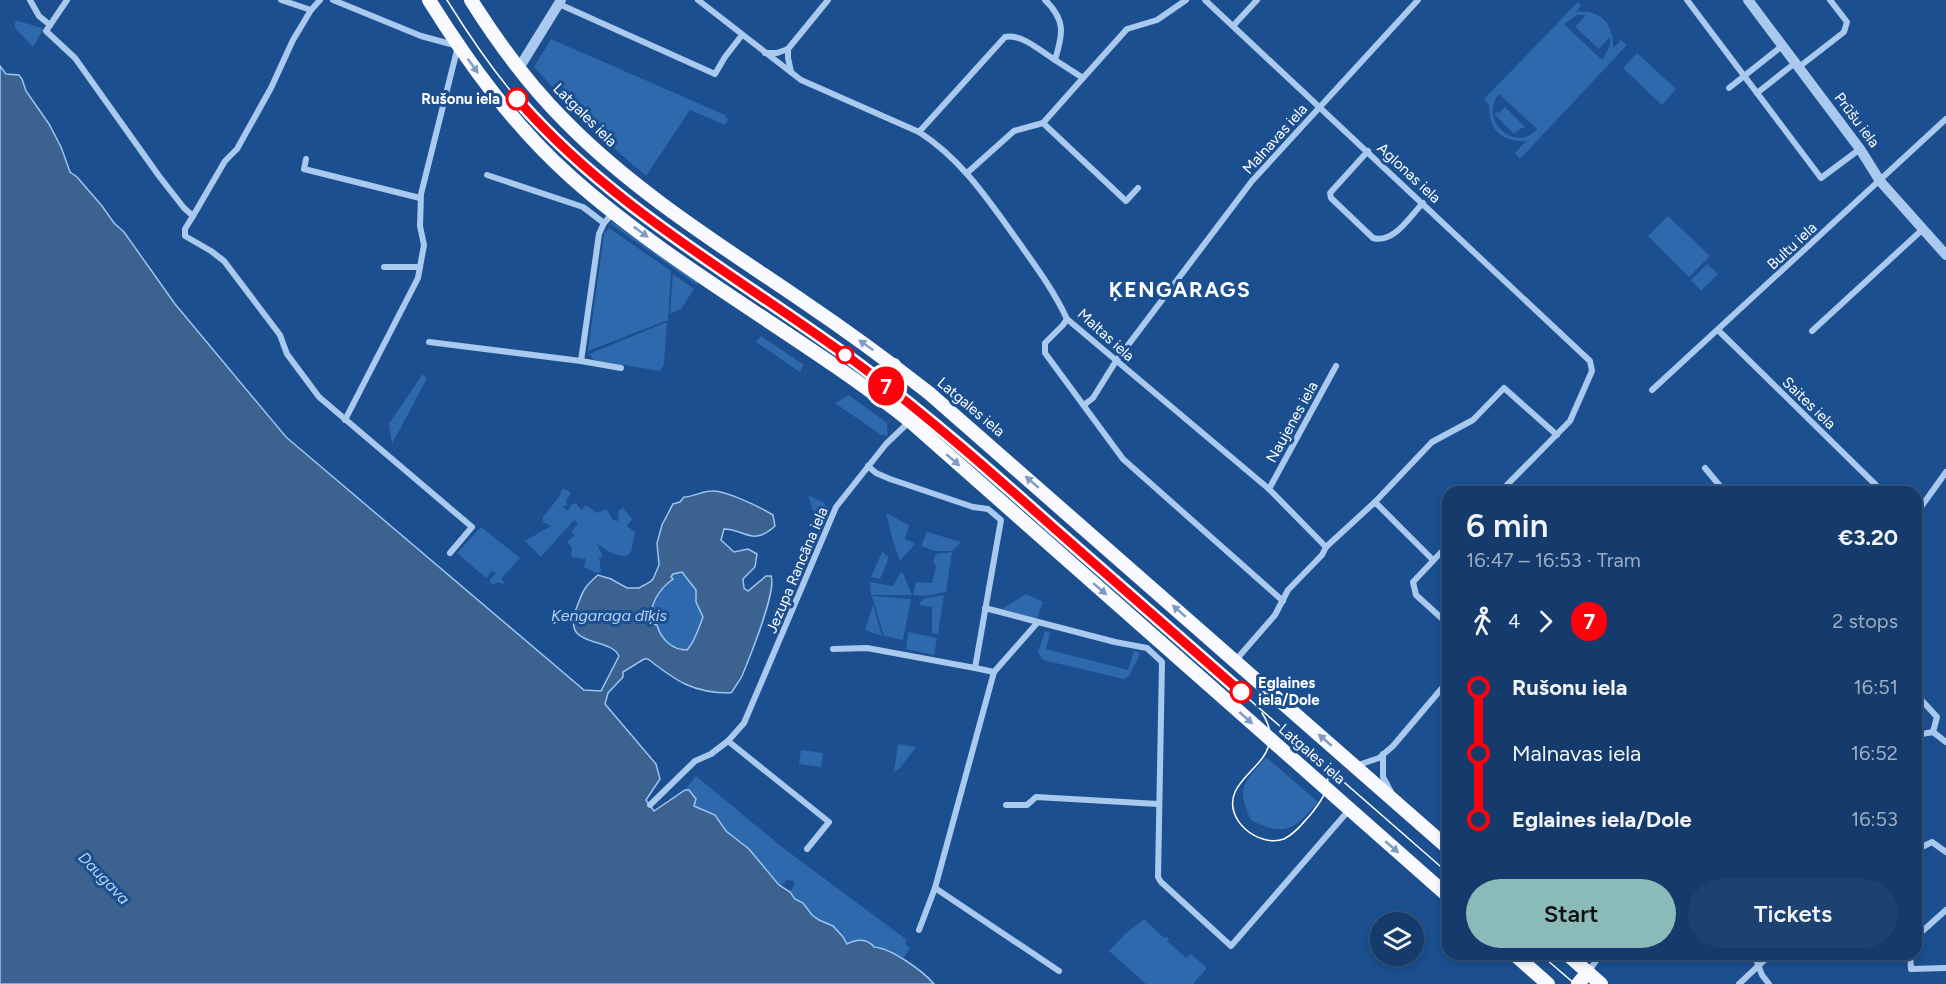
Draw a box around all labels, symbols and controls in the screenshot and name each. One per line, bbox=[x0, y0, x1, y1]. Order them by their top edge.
one-way arrow bbox=[467, 58, 479, 74]
street label: Latgales iela bbox=[550, 80, 620, 150]
marker: Rušonu iela bbox=[506, 88, 528, 110]
street label: Prūšu iela bbox=[1831, 89, 1883, 151]
place label: Rušonu iela bbox=[421, 90, 500, 108]
street label: Malnavas iela bbox=[1239, 100, 1311, 178]
street label: Aglonas iela bbox=[1374, 139, 1444, 207]
street label: Bultu iela bbox=[1763, 219, 1821, 273]
one-way arrow bbox=[632, 226, 648, 238]
district label: ĶENGARAGS bbox=[1109, 277, 1251, 302]
street label: Maltas iela bbox=[1074, 305, 1138, 365]
one-way arrow bbox=[858, 339, 874, 351]
unlabelled marker bbox=[836, 346, 854, 364]
line badge: 7 bbox=[866, 366, 906, 406]
street label: Saites iela bbox=[1778, 373, 1840, 433]
text: 7 bbox=[880, 374, 892, 399]
street label: Latgales iela bbox=[934, 374, 1008, 440]
street label: Naujenes iela bbox=[1262, 378, 1322, 466]
one-way arrow bbox=[946, 453, 961, 467]
one-way arrow bbox=[1025, 476, 1040, 489]
street label: Jezupa Rancāna iela bbox=[762, 504, 832, 636]
text: 6 min bbox=[1466, 506, 1548, 545]
text: €3.20 bbox=[1838, 524, 1898, 551]
text: 16:47 – 16:53 · Tram bbox=[1466, 548, 1641, 572]
one-way arrow bbox=[1092, 582, 1107, 595]
one-way arrow bbox=[1171, 604, 1186, 618]
icon: walk bbox=[1466, 605, 1499, 638]
icon: forward bbox=[1529, 605, 1562, 638]
water label: Ķengaraga dīķis bbox=[551, 606, 667, 625]
text: 4 bbox=[1508, 609, 1520, 633]
text: 7 bbox=[1583, 609, 1595, 634]
text: 2 stops bbox=[1832, 609, 1898, 633]
place label: Eglaines iela/Dole bbox=[1258, 674, 1320, 709]
text: Rušonu iela bbox=[1512, 674, 1627, 701]
text: 16:51 bbox=[1854, 675, 1898, 699]
marker: Eglaines iela/Dole bbox=[1230, 681, 1252, 703]
one-way arrow bbox=[1238, 711, 1253, 724]
street label: Latgales iela bbox=[1275, 720, 1349, 788]
one-way arrow bbox=[1318, 734, 1333, 747]
text: Malnavas iela bbox=[1512, 740, 1641, 767]
text: 16:52 bbox=[1851, 741, 1898, 765]
text: Eglaines iela/Dole bbox=[1512, 806, 1692, 833]
text: 16:53 bbox=[1851, 807, 1898, 831]
one-way arrow bbox=[1384, 840, 1399, 853]
water label: Daugava bbox=[74, 848, 134, 908]
button: Start bbox=[1466, 879, 1676, 948]
button: Tickets bbox=[1688, 879, 1898, 948]
map controls bbox=[1370, 912, 1424, 966]
button: layers bbox=[1370, 912, 1424, 966]

